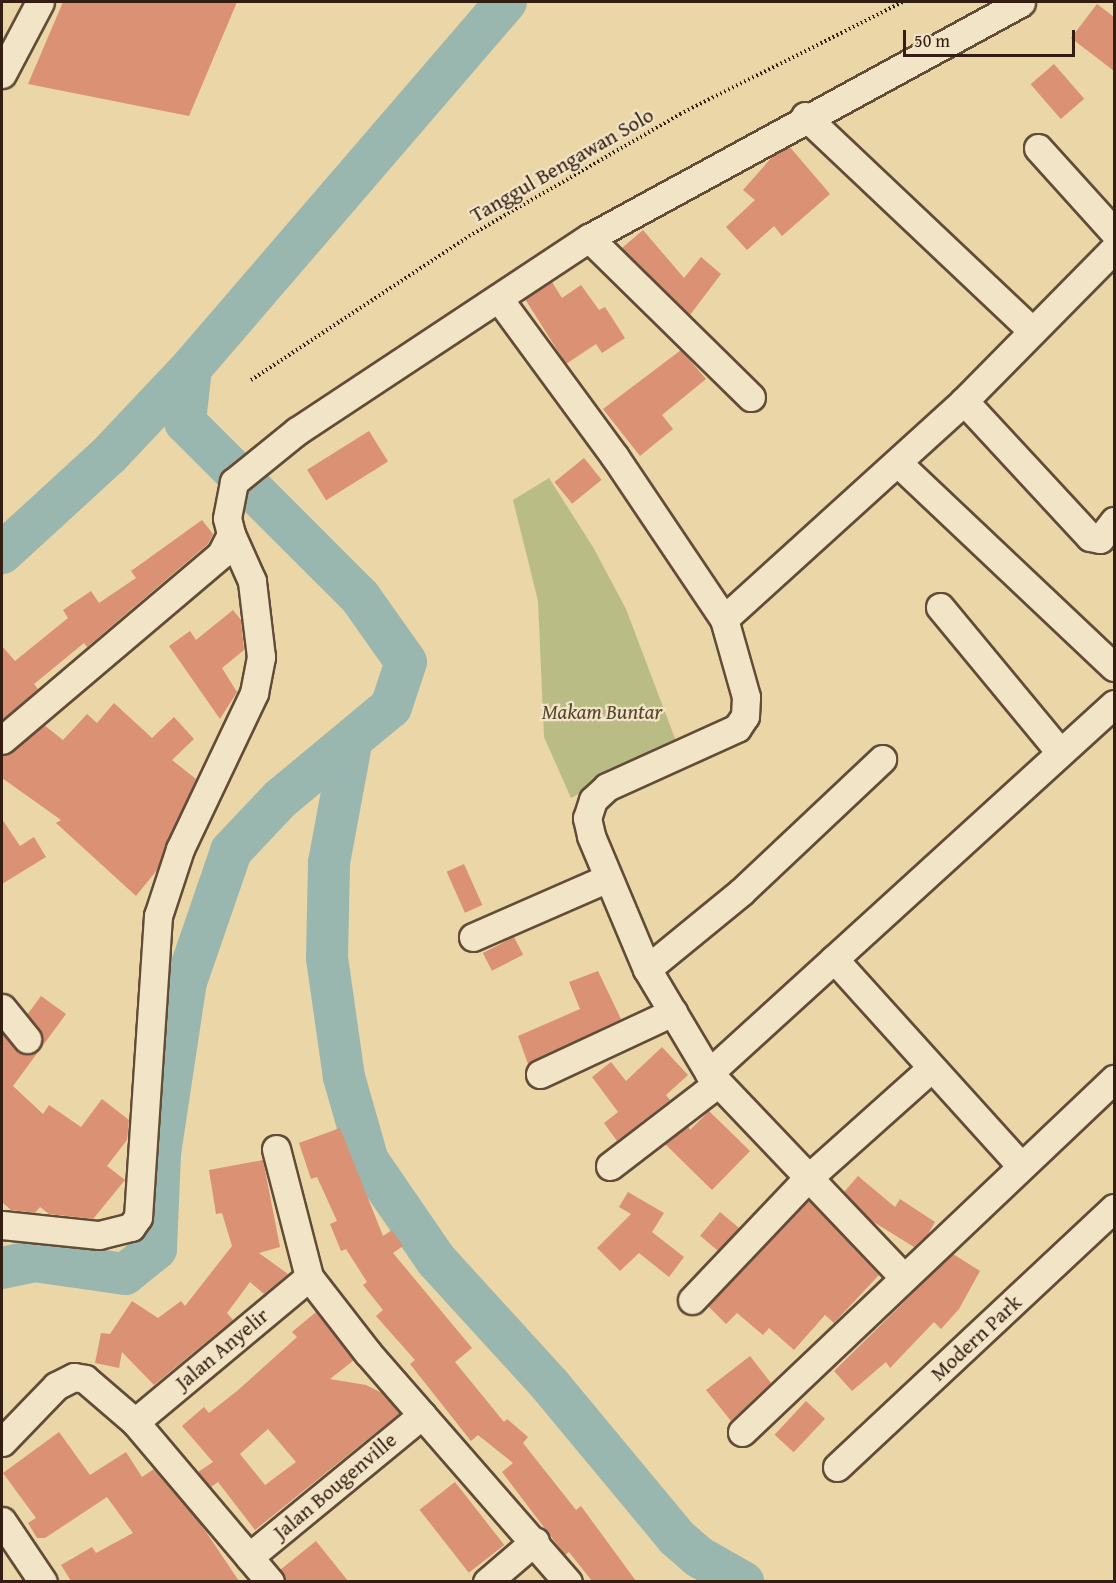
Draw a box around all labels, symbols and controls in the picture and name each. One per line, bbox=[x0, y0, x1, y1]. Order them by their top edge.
scale bar bbox=[906, 18, 1078, 56]
text: 50 m bbox=[914, 27, 950, 54]
street label: Tanggul Bengawan Solo bbox=[466, 102, 658, 228]
park label: Makam Buntar bbox=[542, 699, 662, 725]
street label: Modern Park bbox=[926, 1290, 1026, 1386]
street label: Jalan Anyelir bbox=[170, 1303, 274, 1395]
street label: Jalan Bougenville bbox=[268, 1427, 402, 1545]

